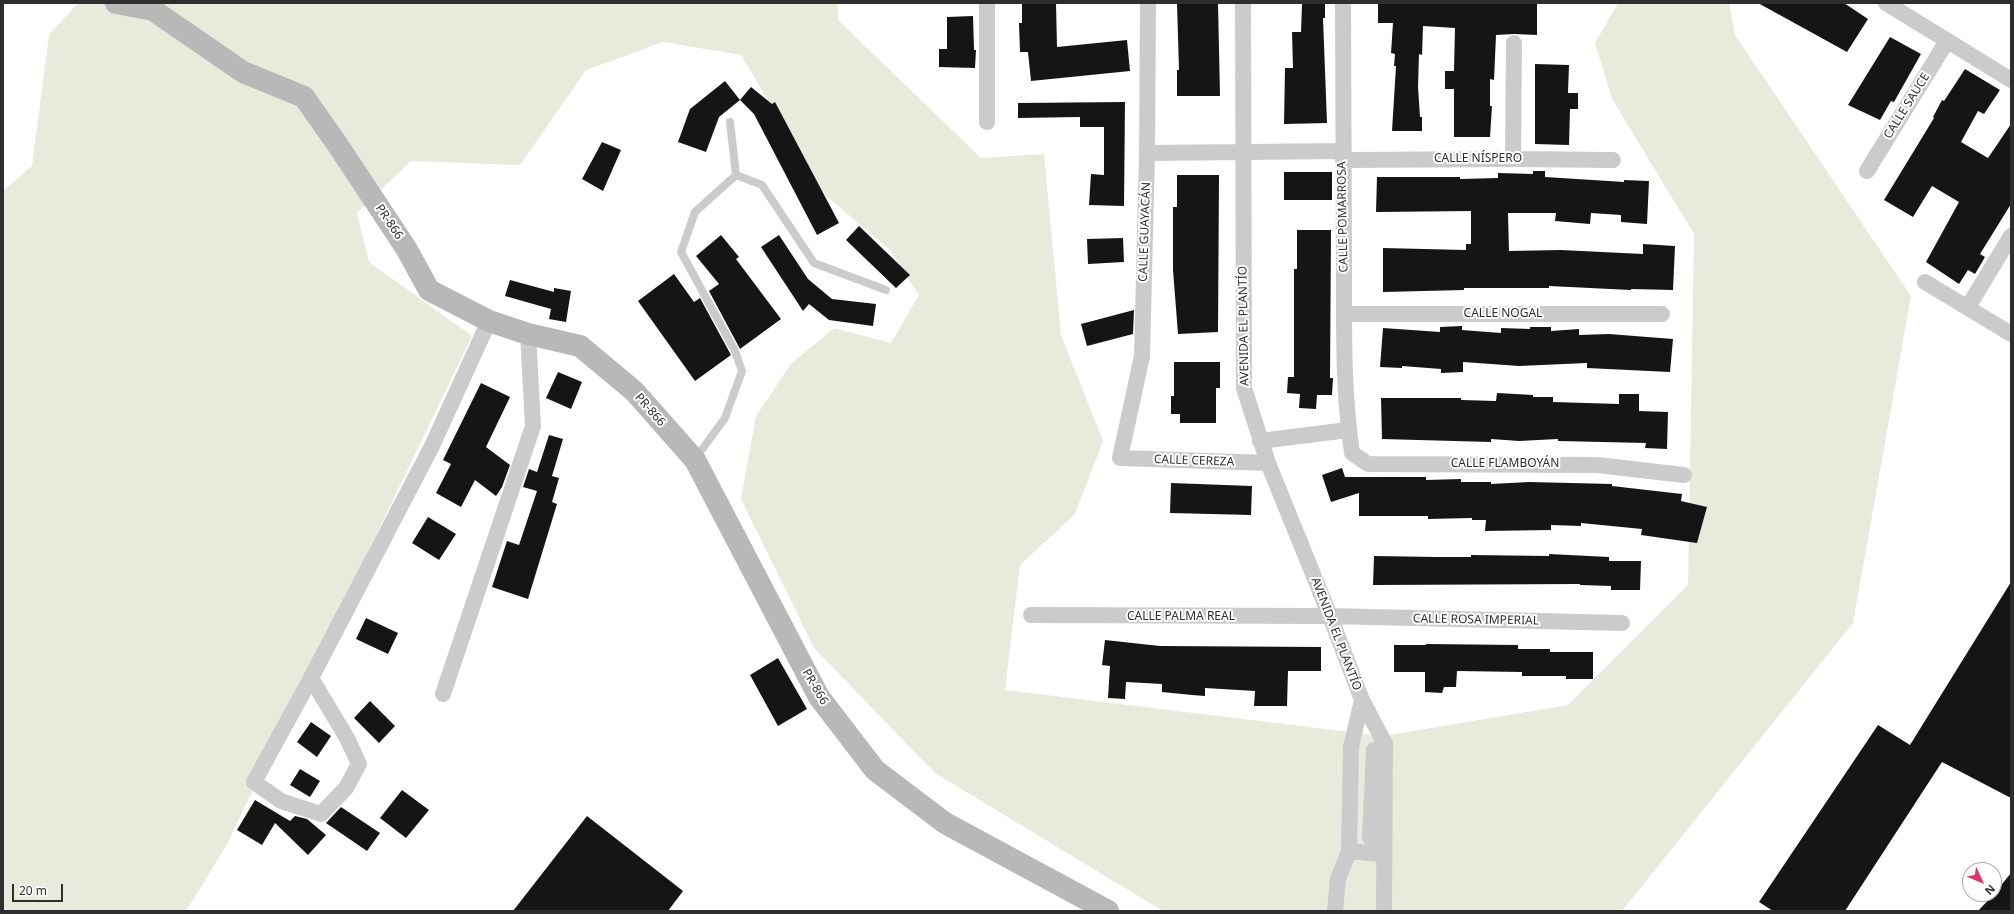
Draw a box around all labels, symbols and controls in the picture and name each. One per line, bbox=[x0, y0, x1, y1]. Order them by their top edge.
street label: CALLE SAUCE bbox=[1881, 70, 1933, 142]
street label: CALLE NÍSPERO bbox=[1434, 152, 1522, 166]
street label: CALLE POMARROSA bbox=[1335, 161, 1351, 273]
street label: CALLE GUAYACÁN bbox=[1136, 182, 1154, 282]
street label: PR-866 bbox=[372, 202, 406, 242]
street label: AVENIDA EL PLANTÍO bbox=[1236, 266, 1252, 386]
street label: CALLE NOGAL bbox=[1464, 307, 1542, 321]
street label: PR-866 bbox=[632, 390, 668, 430]
street label: CALLE CEREZA bbox=[1154, 452, 1234, 470]
street label: CALLE FLAMBOYÁN bbox=[1451, 457, 1559, 471]
street label: AVENIDA EL PLANTÍO bbox=[1308, 575, 1364, 693]
street label: CALLE PALMA REAL bbox=[1127, 610, 1235, 624]
street label: CALLE ROSA IMPERIAL bbox=[1413, 612, 1539, 628]
street label: PR-866 bbox=[799, 666, 831, 708]
north arrow bbox=[1962, 862, 2002, 902]
scale bar bbox=[14, 876, 65, 902]
text: 20 m bbox=[19, 882, 47, 899]
text: N bbox=[1982, 882, 1999, 898]

